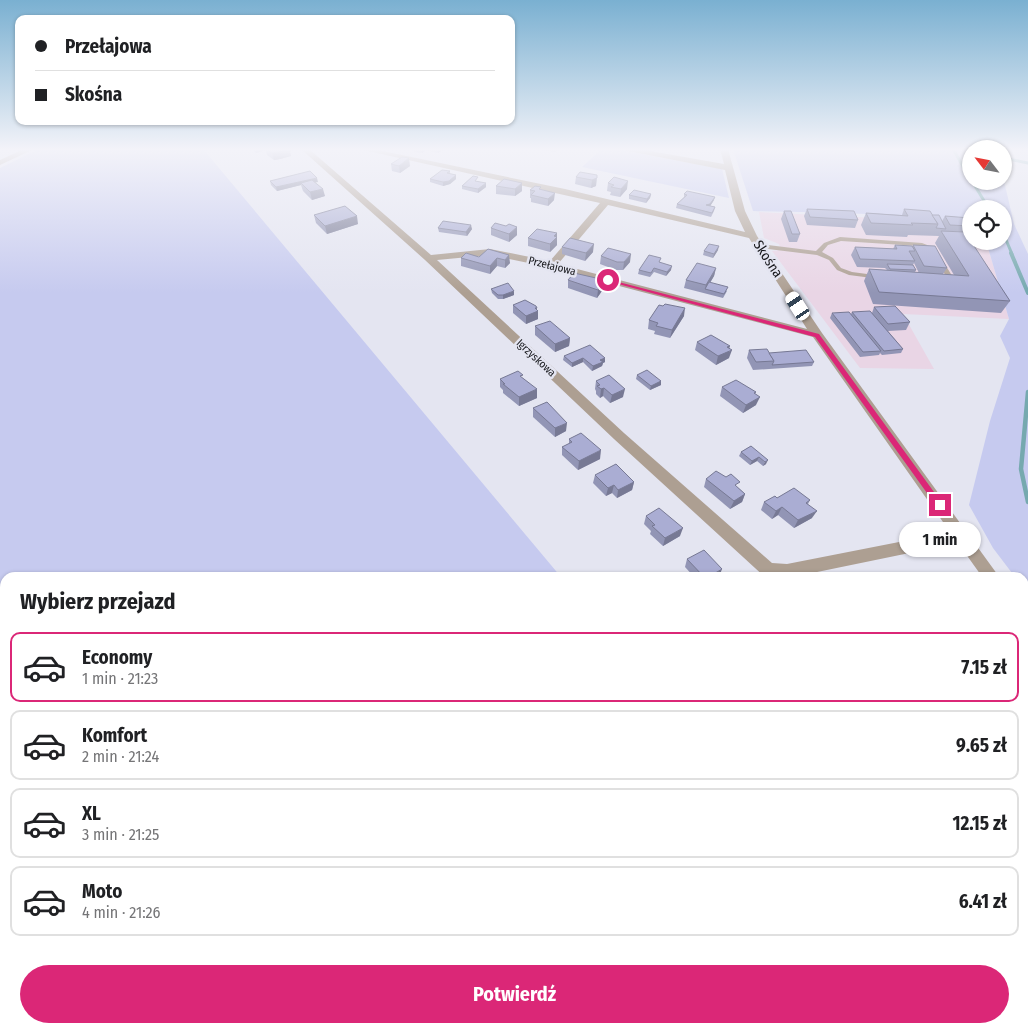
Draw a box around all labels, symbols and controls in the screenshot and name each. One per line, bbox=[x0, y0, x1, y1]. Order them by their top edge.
text: Przełajowa bbox=[65, 35, 152, 58]
text: Skośna bbox=[65, 83, 122, 106]
north arrow bbox=[962, 140, 1012, 190]
map controls bbox=[962, 140, 1012, 250]
button: locate bbox=[962, 200, 1012, 250]
street label: Skośna bbox=[750, 237, 786, 281]
street label: Przełajowa bbox=[527, 254, 577, 278]
route start bbox=[597, 269, 619, 291]
car bbox=[783, 289, 812, 323]
street label: Igrzyskowa bbox=[514, 337, 558, 379]
route end bbox=[929, 494, 951, 516]
callout: 1 min bbox=[899, 522, 981, 558]
text: 1 min bbox=[923, 530, 957, 549]
text: Wybierz przejazd bbox=[20, 588, 175, 615]
icon: car bbox=[22, 645, 67, 690]
text: Economy bbox=[82, 646, 152, 669]
text: 7.15 zł bbox=[961, 656, 1007, 679]
text: 1 min · 21:23 bbox=[82, 669, 158, 688]
icon: car bbox=[22, 723, 67, 768]
text: Komfort bbox=[82, 724, 147, 747]
text: 9.65 zł bbox=[956, 734, 1007, 757]
text: 2 min · 21:24 bbox=[82, 747, 159, 766]
icon: car bbox=[22, 801, 67, 846]
text: XL bbox=[82, 802, 101, 825]
text: 12.15 zł bbox=[952, 812, 1007, 835]
text: 3 min · 21:25 bbox=[82, 825, 159, 844]
icon: car bbox=[22, 879, 67, 924]
text: Moto bbox=[82, 880, 122, 903]
text: 6.41 zł bbox=[959, 890, 1007, 913]
text: 4 min · 21:26 bbox=[82, 903, 161, 922]
button: Potwierdź bbox=[20, 965, 1009, 1023]

